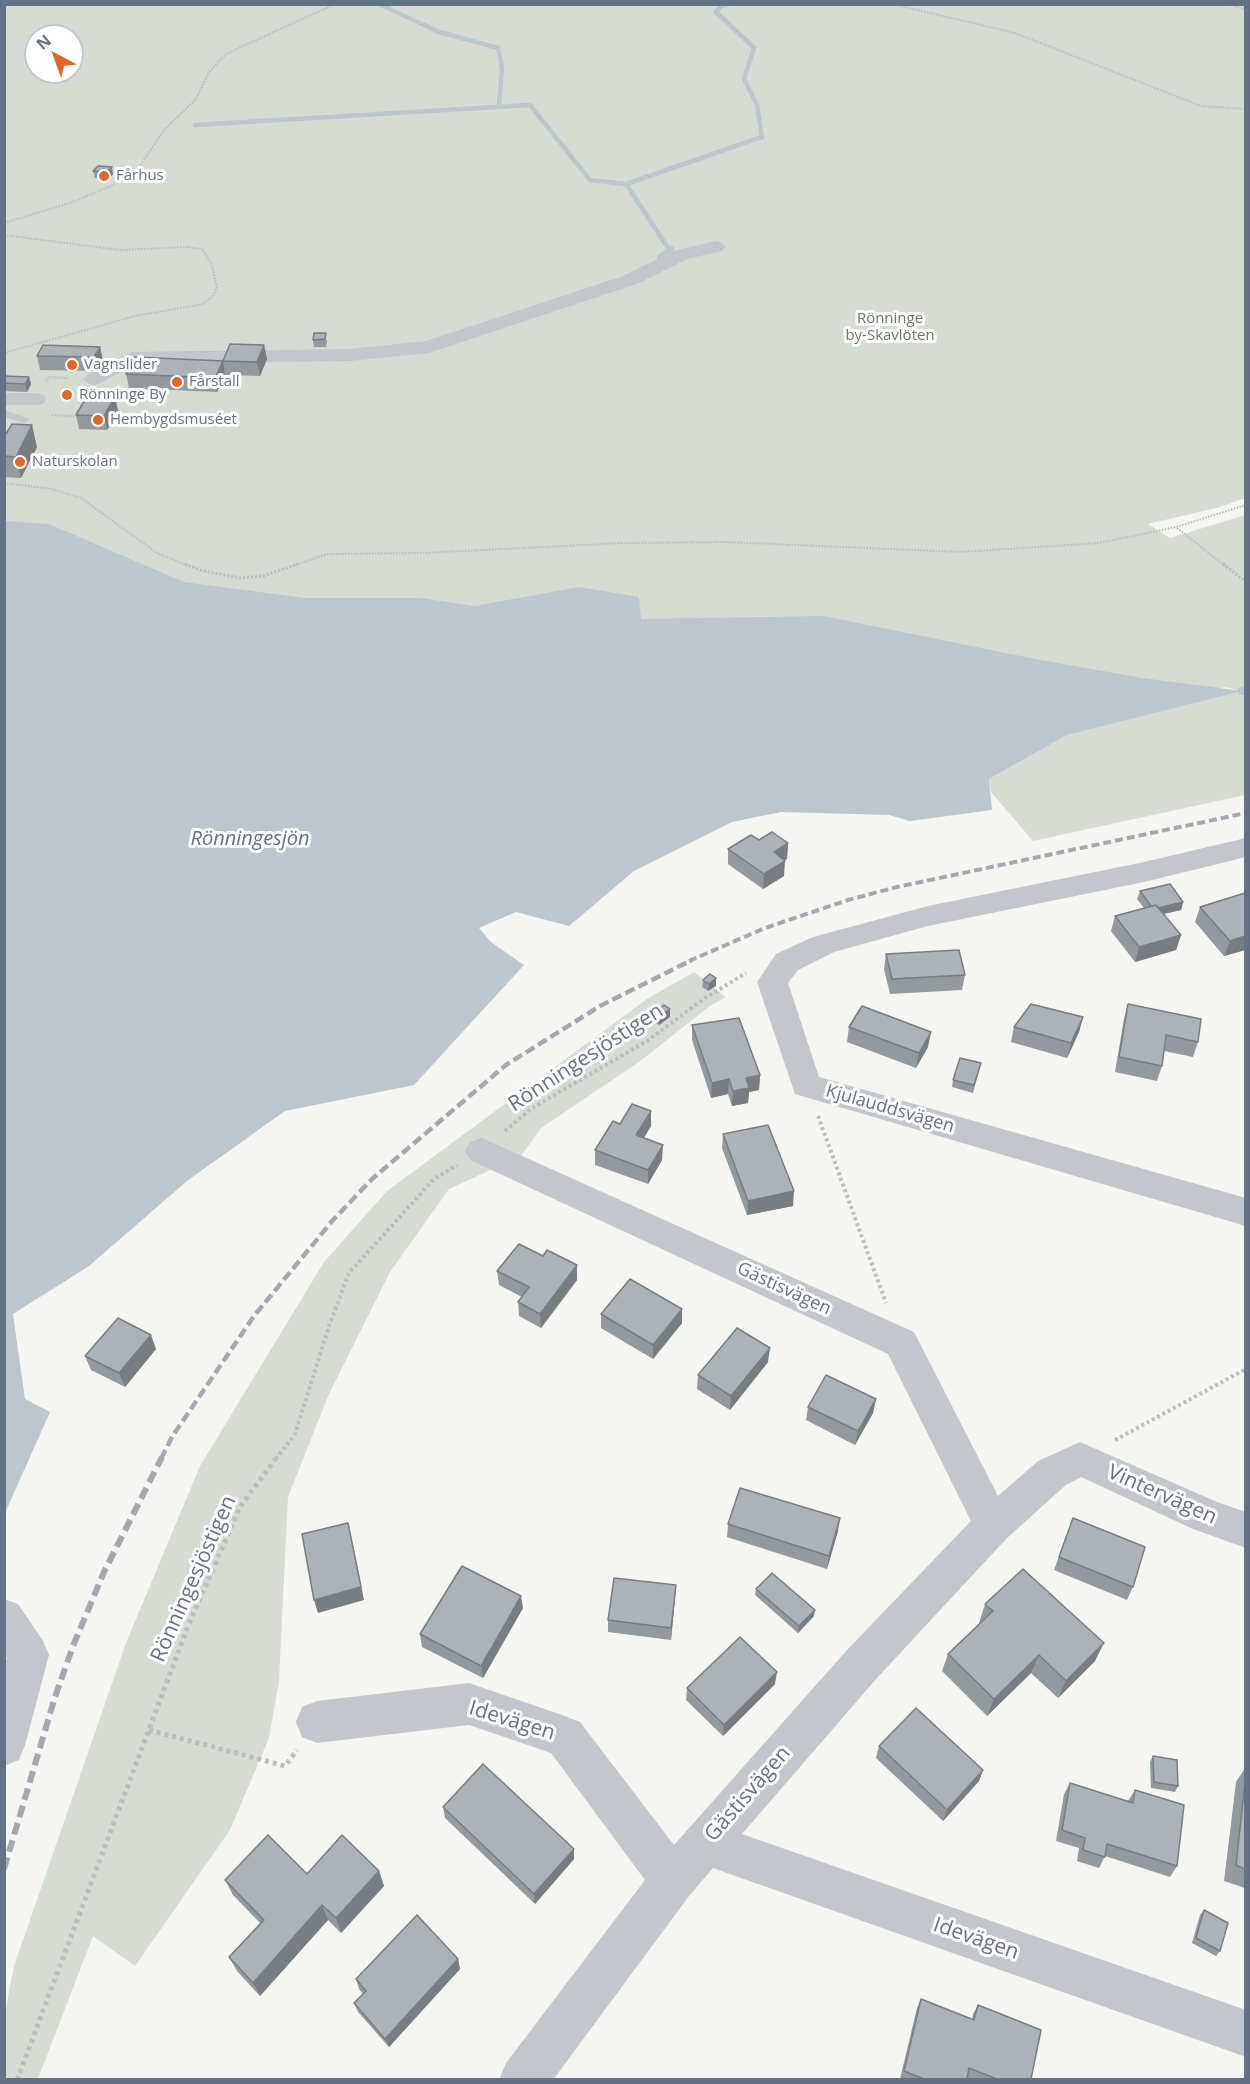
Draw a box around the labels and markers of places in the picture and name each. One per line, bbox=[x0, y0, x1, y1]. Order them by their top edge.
place label: Fårhus bbox=[116, 167, 164, 185]
marker: Fårhus bbox=[97, 169, 111, 183]
place label: Vagnslider bbox=[84, 356, 157, 374]
marker: Vagnslider bbox=[65, 358, 79, 372]
place label: Fårstall bbox=[189, 373, 240, 391]
marker: Fårstall bbox=[170, 375, 184, 389]
place label: Rönninge By bbox=[79, 386, 166, 404]
marker: Rönninge By bbox=[60, 388, 74, 402]
place label: Hembygdsmuséet bbox=[110, 411, 237, 429]
marker: Hembygdsmuséet bbox=[91, 413, 105, 427]
place label: Naturskolan bbox=[32, 453, 118, 471]
marker: Naturskolan bbox=[13, 455, 27, 469]

